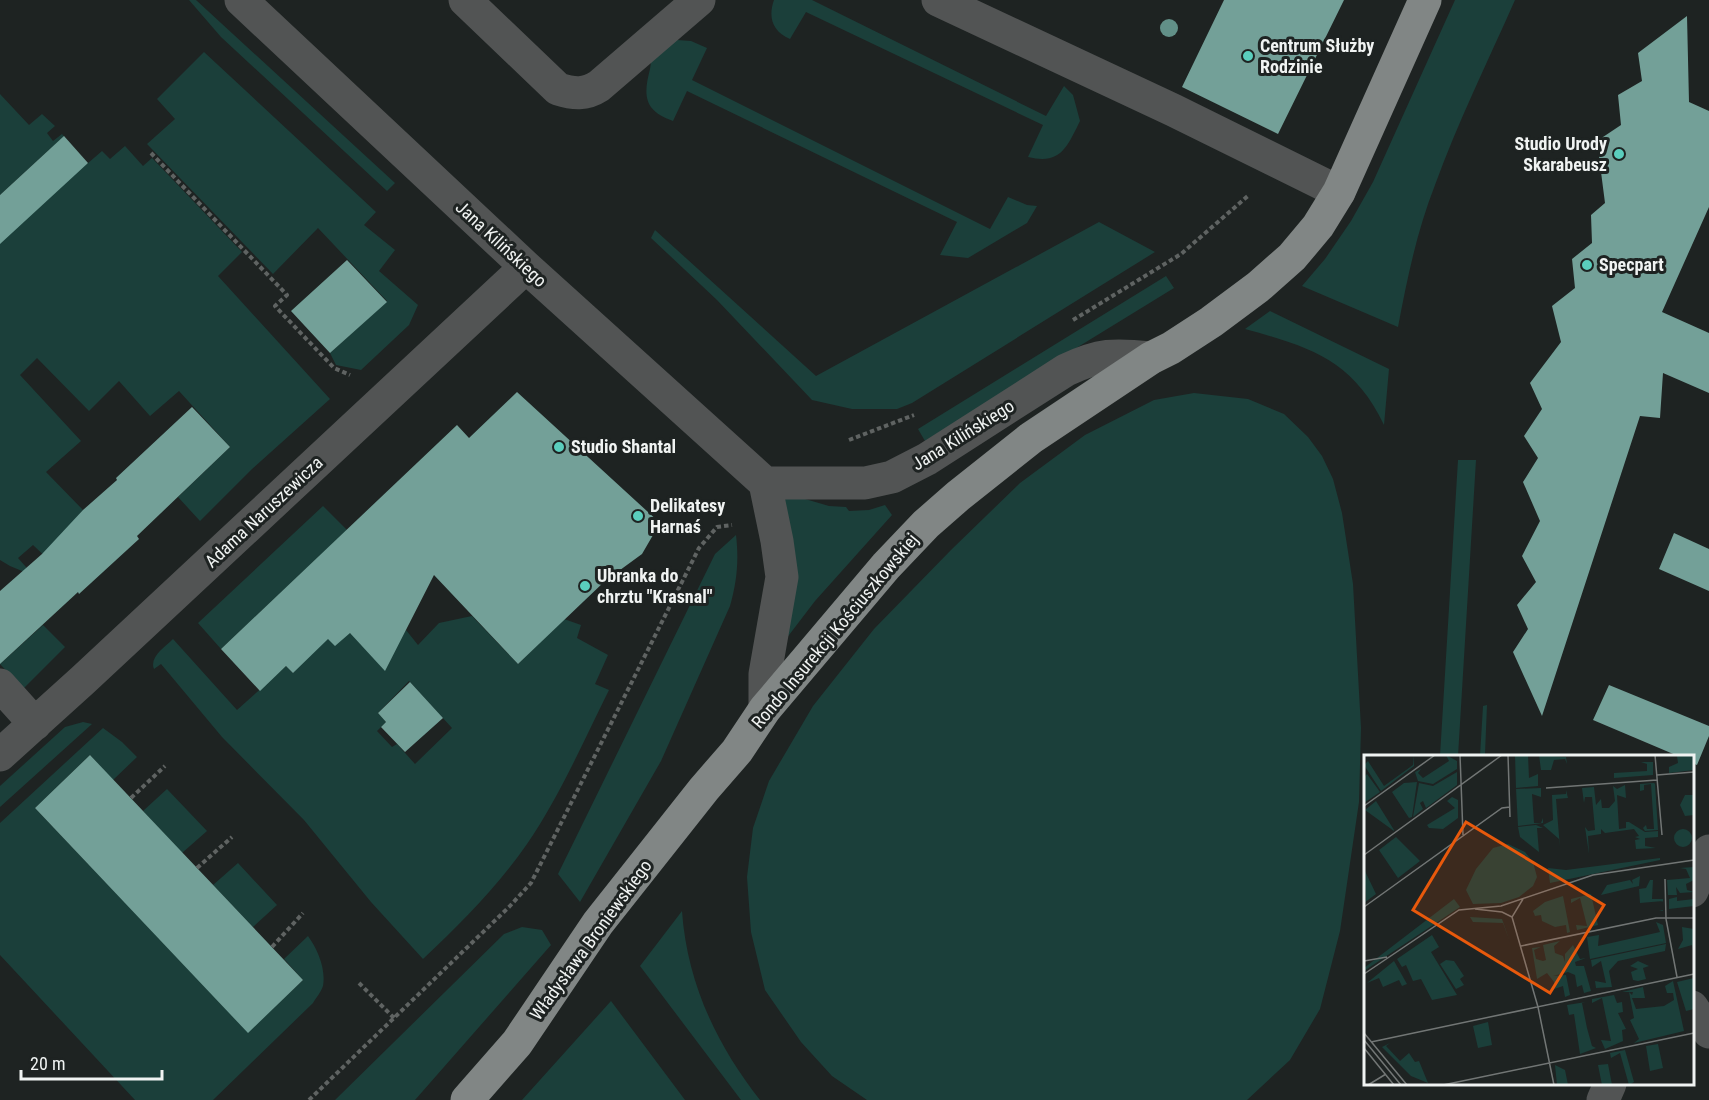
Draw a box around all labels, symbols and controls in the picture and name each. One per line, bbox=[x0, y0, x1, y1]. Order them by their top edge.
place label: Centrum Służby Rodzinie bbox=[1260, 35, 1374, 77]
marker: Centrum Służby Rodzinie bbox=[1241, 49, 1255, 63]
place label: Studio Urody Skarabeusz bbox=[1515, 133, 1607, 175]
marker: Studio Urody Skarabeusz bbox=[1612, 147, 1626, 161]
street label: Jana Kilińskiego bbox=[452, 196, 551, 291]
place label: Specpart bbox=[1599, 254, 1664, 275]
marker: Specpart bbox=[1580, 258, 1594, 272]
street label: Jana Kilińskiego bbox=[908, 395, 1018, 474]
place label: Studio Shantal bbox=[571, 436, 676, 457]
marker: Studio Shantal bbox=[552, 440, 566, 454]
street label: Adama Naruszewicza bbox=[200, 452, 327, 572]
place label: Delikatesy Harnaś bbox=[650, 495, 725, 537]
marker: Delikatesy Harnaś bbox=[631, 509, 645, 523]
street label: Rondo Insurekcji Kościuszkowskiej bbox=[747, 529, 922, 732]
place label: Ubranka do chrztu "Krasnal" bbox=[597, 565, 713, 607]
marker: Ubranka do chrztu "Krasnal" bbox=[578, 579, 592, 593]
inset map bbox=[1364, 755, 1694, 1085]
street label: Władysława Broniewskiego bbox=[525, 855, 656, 1024]
scale bar bbox=[21, 1043, 162, 1081]
text: 20 m bbox=[30, 1053, 65, 1074]

